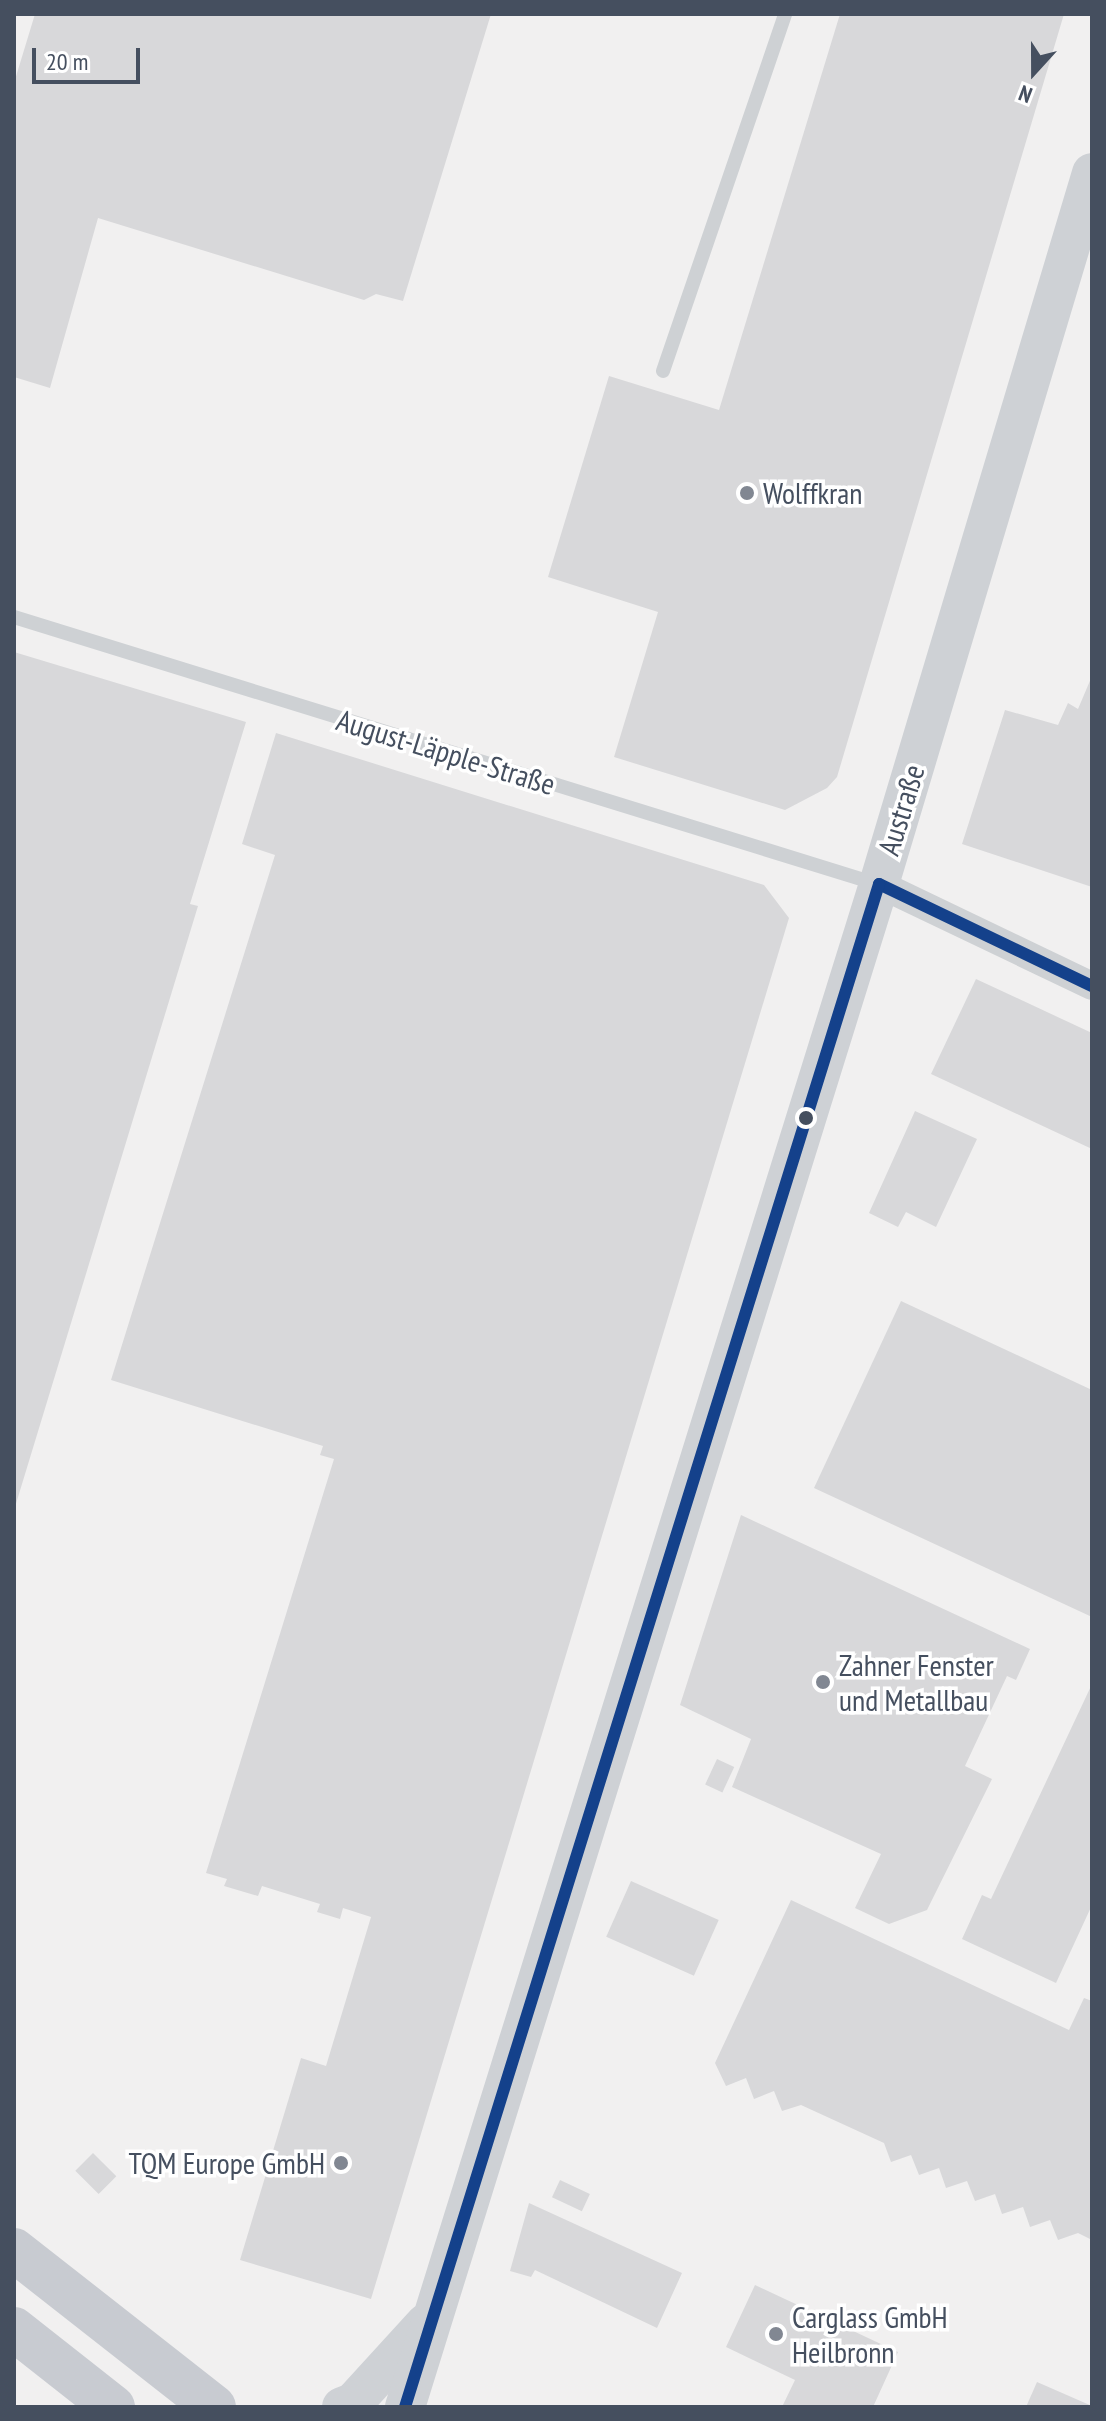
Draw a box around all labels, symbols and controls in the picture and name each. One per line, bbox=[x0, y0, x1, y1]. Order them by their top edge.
scale bar bbox=[36, 32, 144, 82]
north arrow bbox=[994, 32, 1074, 112]
text: 20 m bbox=[46, 46, 88, 77]
text: N bbox=[1015, 79, 1036, 110]
place label: Wolffkran bbox=[763, 475, 862, 511]
marker: Wolffkran bbox=[738, 484, 756, 502]
street label: August-Läpple-Straße bbox=[332, 702, 560, 802]
street label: Austraße bbox=[870, 760, 932, 860]
unlabelled marker bbox=[798, 1110, 814, 1126]
place label: Zahner Fenster und Metallbau bbox=[839, 1647, 994, 1718]
marker: Zahner Fenster und Metallbau bbox=[814, 1673, 832, 1691]
place label: TQM Europe GmbH bbox=[129, 2145, 325, 2181]
marker: TQM Europe GmbH bbox=[332, 2154, 350, 2172]
place label: Carglass GmbH Heilbronn bbox=[792, 2299, 948, 2370]
marker: Carglass GmbH Heilbronn bbox=[767, 2325, 785, 2343]

